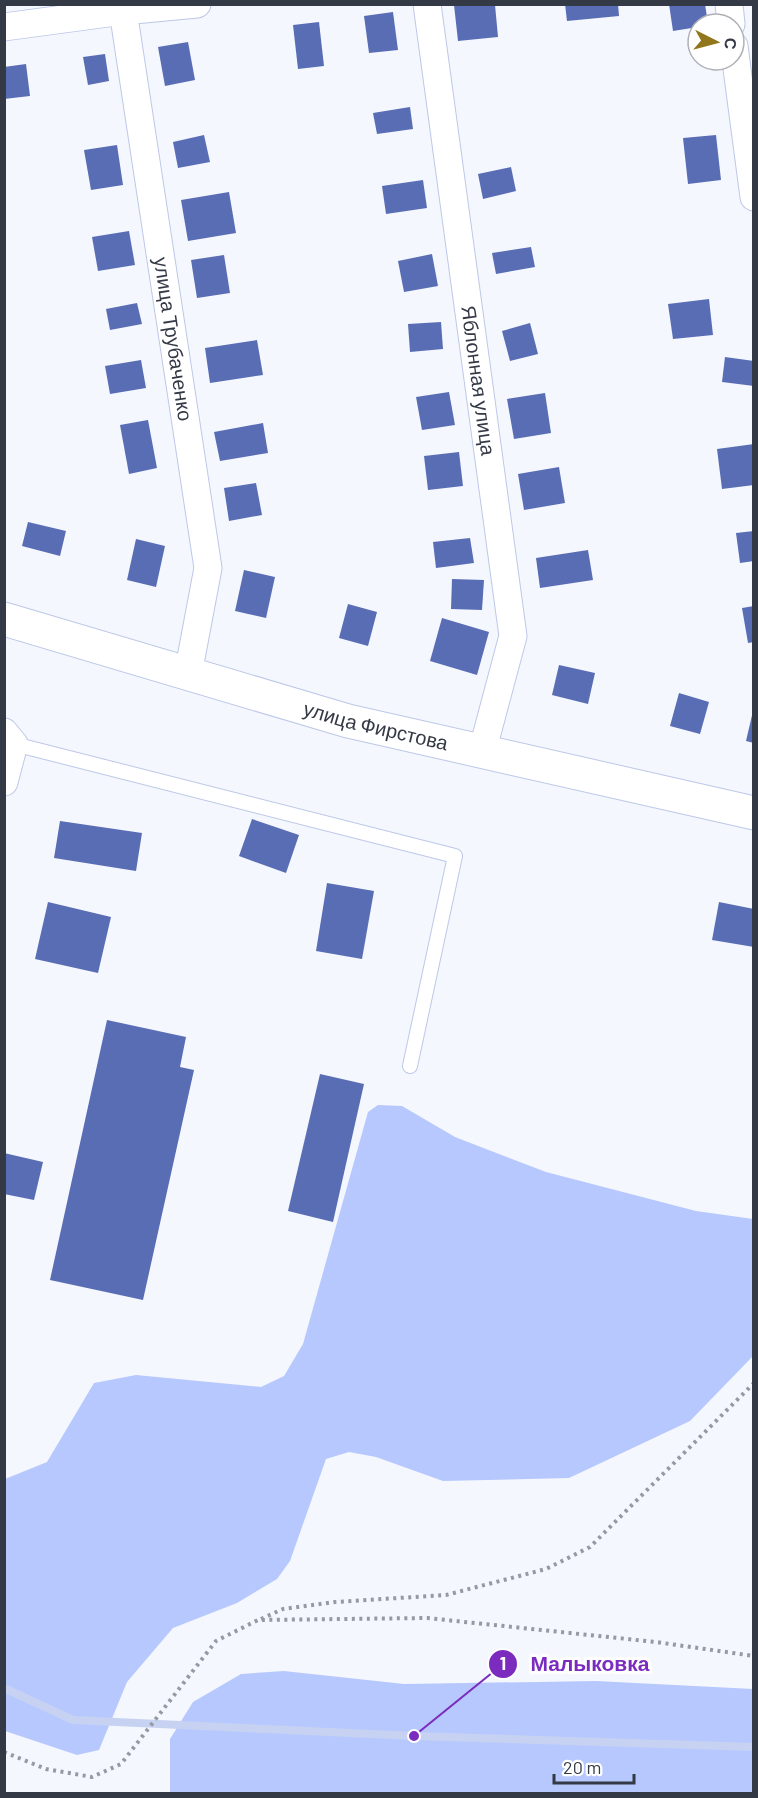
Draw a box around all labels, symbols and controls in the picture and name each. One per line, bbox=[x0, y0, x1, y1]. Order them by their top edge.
north arrow bbox=[686, 12, 746, 72]
text: С bbox=[721, 37, 741, 51]
street label: улица Трубаченко bbox=[150, 255, 198, 423]
street label: Яблонная улица bbox=[457, 304, 501, 458]
street label: улица Фирстова bbox=[301, 695, 451, 755]
callout: Малыковка bbox=[488, 1644, 661, 1683]
text: Малыковка bbox=[531, 1650, 650, 1675]
text: 1 bbox=[500, 1652, 506, 1674]
scale bar bbox=[554, 1747, 634, 1785]
text: 20 m bbox=[563, 1756, 601, 1778]

